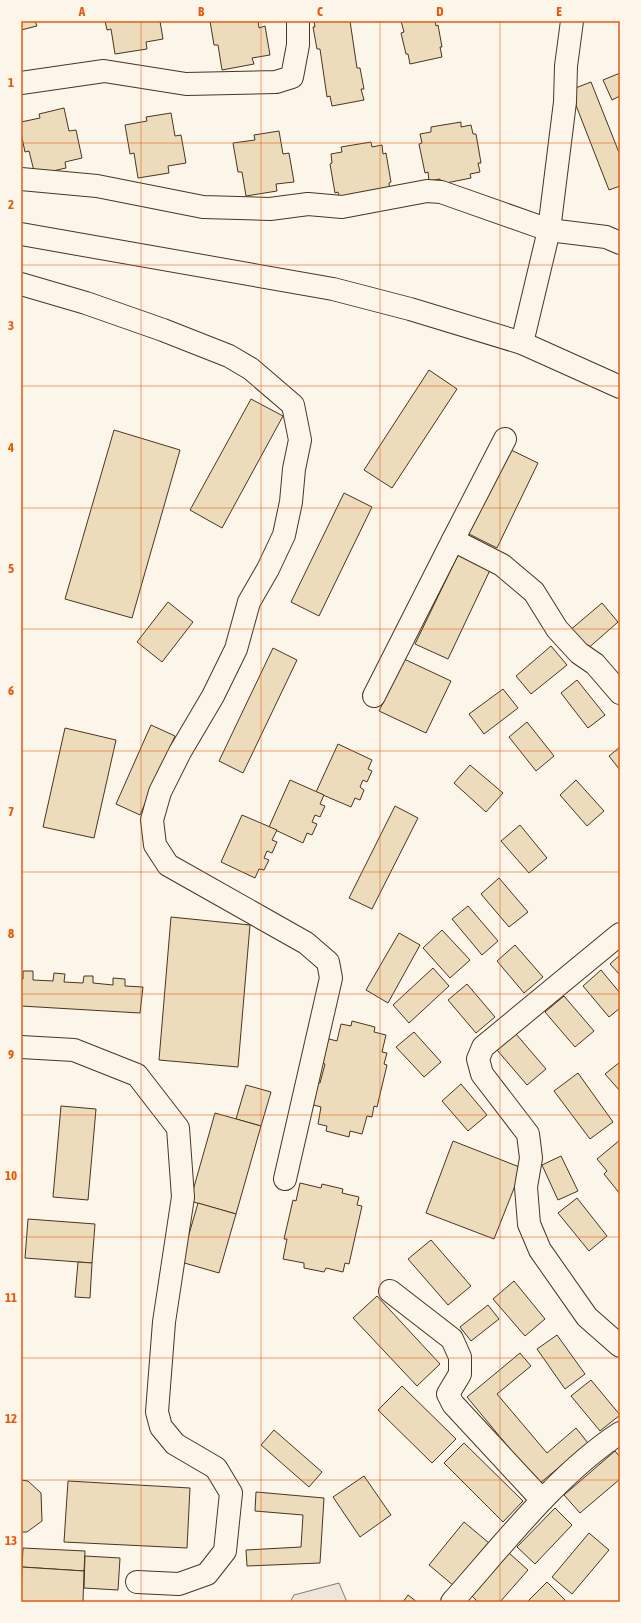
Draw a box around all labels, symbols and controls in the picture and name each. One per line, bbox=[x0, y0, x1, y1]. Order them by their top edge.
text: A bbox=[78, 4, 86, 19]
text: B bbox=[198, 4, 205, 19]
text: C bbox=[317, 4, 323, 19]
text: D bbox=[436, 4, 444, 19]
text: E bbox=[556, 4, 562, 19]
text: 1 bbox=[8, 75, 14, 90]
text: 2 bbox=[8, 197, 14, 212]
text: 3 bbox=[8, 318, 14, 333]
text: 4 bbox=[7, 440, 14, 455]
text: 5 bbox=[8, 561, 14, 576]
text: 6 bbox=[8, 683, 14, 698]
text: 7 bbox=[8, 804, 14, 819]
text: 8 bbox=[8, 926, 14, 941]
text: 9 bbox=[8, 1047, 14, 1062]
text: 10 bbox=[5, 1168, 17, 1183]
text: 11 bbox=[5, 1290, 17, 1305]
text: 12 bbox=[5, 1411, 17, 1426]
text: 13 bbox=[5, 1533, 17, 1548]

